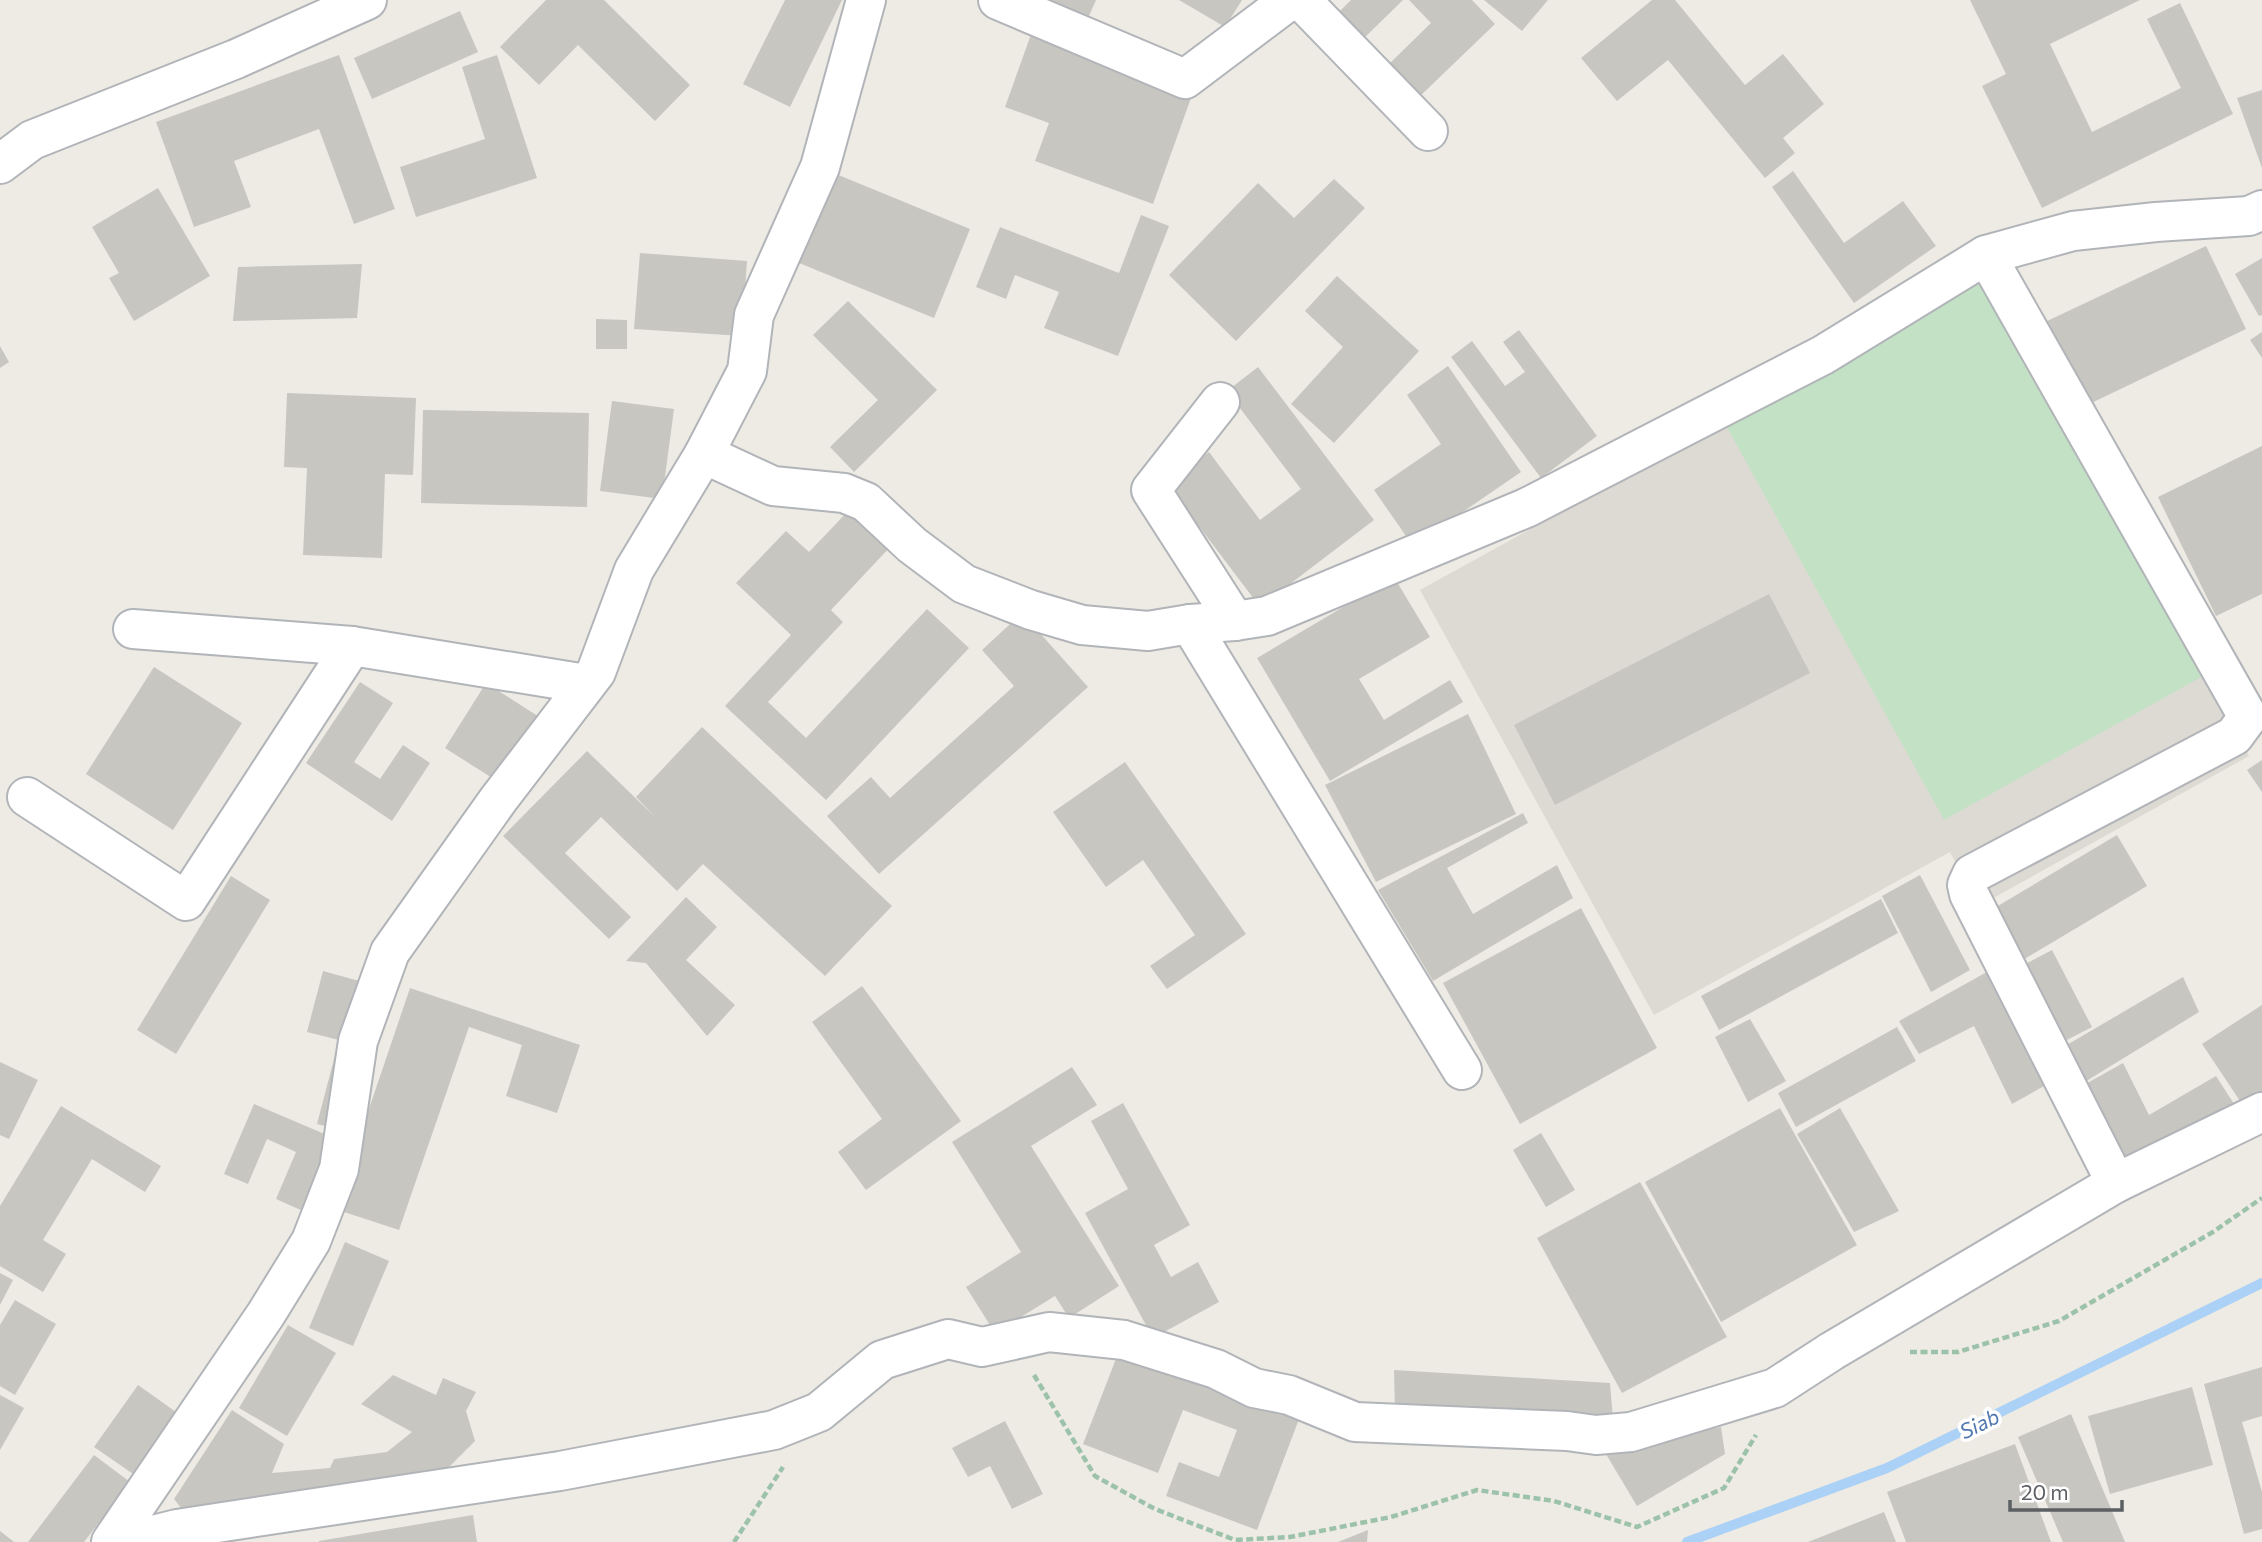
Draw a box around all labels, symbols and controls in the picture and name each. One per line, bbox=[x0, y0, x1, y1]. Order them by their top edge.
water label: Siab bbox=[1955, 1403, 2003, 1443]
scale bar bbox=[2010, 1468, 2122, 1512]
text: 20 m bbox=[2021, 1479, 2069, 1504]

